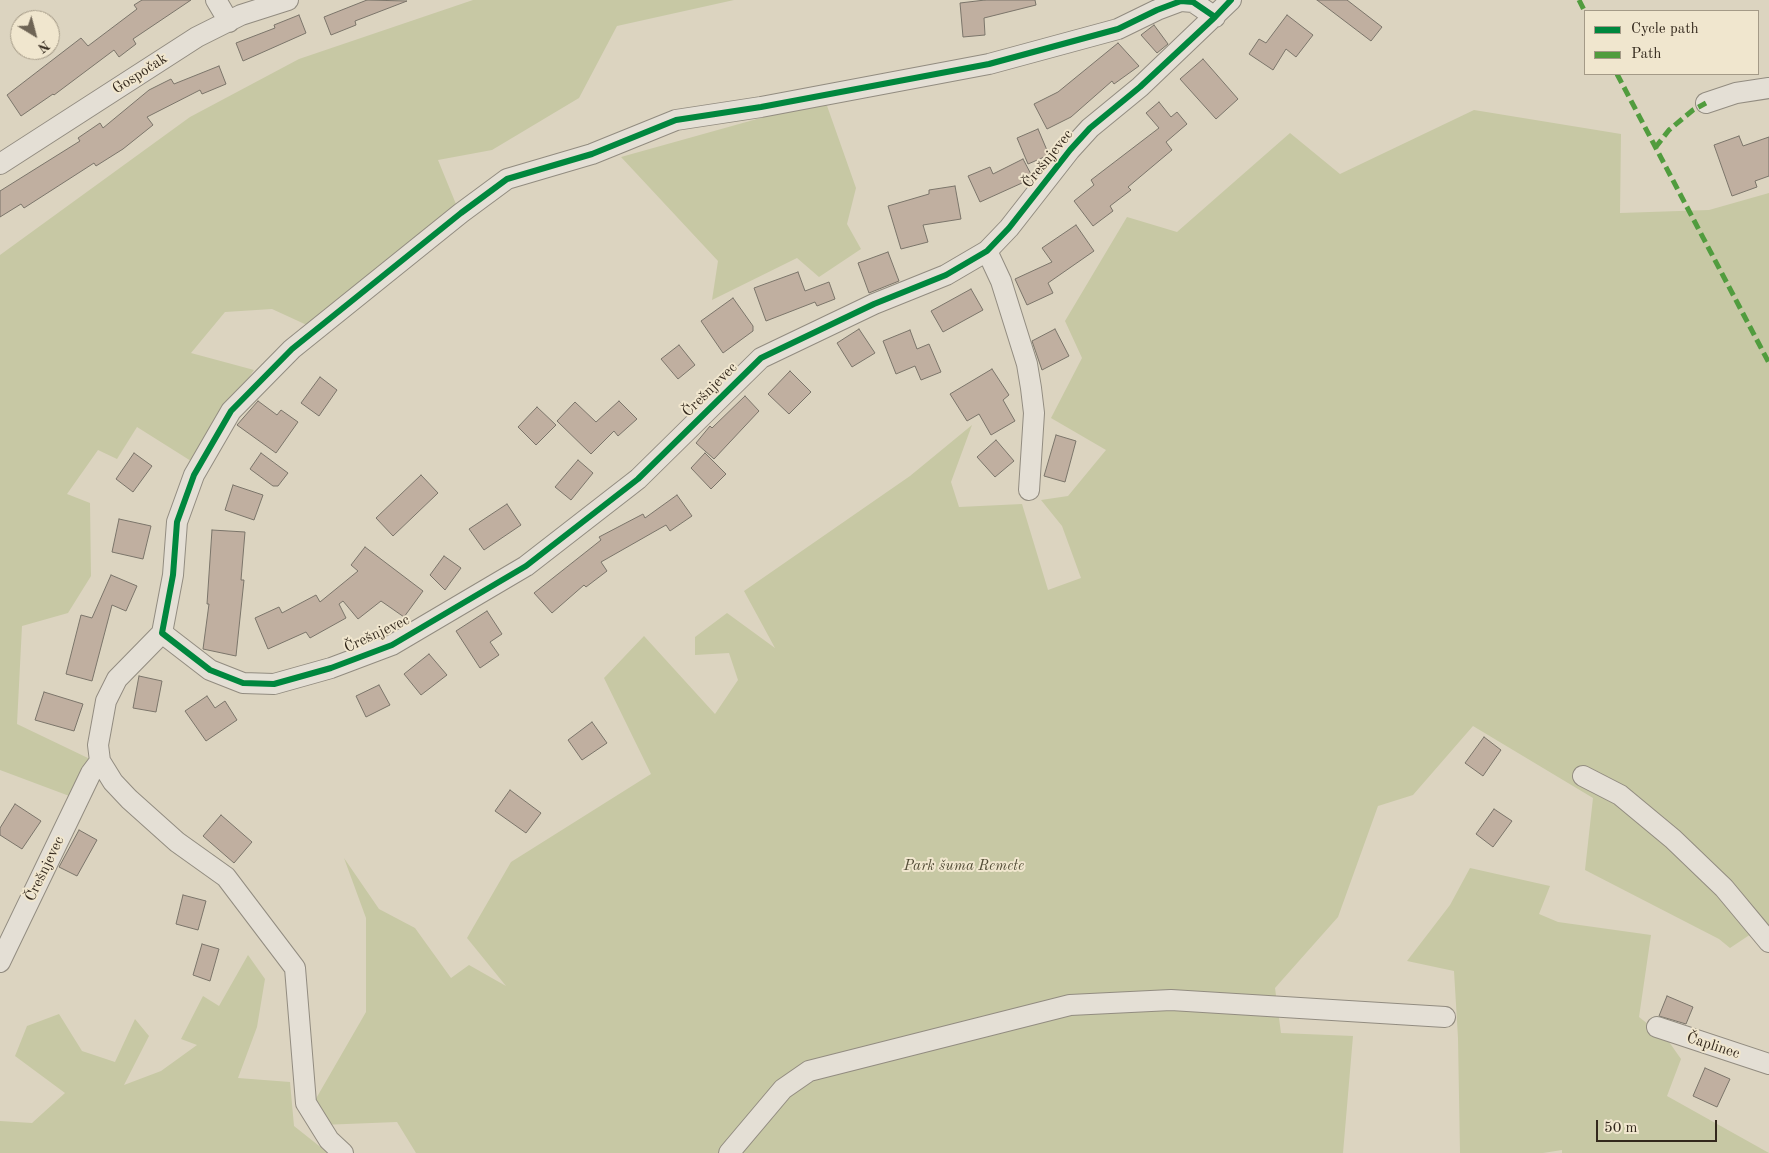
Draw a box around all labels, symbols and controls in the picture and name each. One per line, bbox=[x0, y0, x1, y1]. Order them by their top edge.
north arrow bbox=[10, 10, 60, 60]
legend bbox=[1584, 10, 1759, 75]
text: Cycle path bbox=[1631, 22, 1699, 37]
text: N bbox=[35, 37, 52, 55]
text: Path bbox=[1631, 47, 1661, 62]
street label: Gospočak bbox=[109, 50, 171, 98]
street label: Črešnjevec bbox=[1019, 126, 1077, 192]
street label: Črešnjevec bbox=[679, 359, 741, 421]
street label: Črešnjevec bbox=[341, 611, 413, 657]
street label: Črešnjevec bbox=[22, 834, 68, 904]
park label: Park šuma Remete bbox=[904, 857, 1024, 875]
street label: Čaplinec bbox=[1684, 1029, 1742, 1063]
scale bar bbox=[1599, 1110, 1720, 1142]
text: 50 m bbox=[1604, 1121, 1638, 1136]

